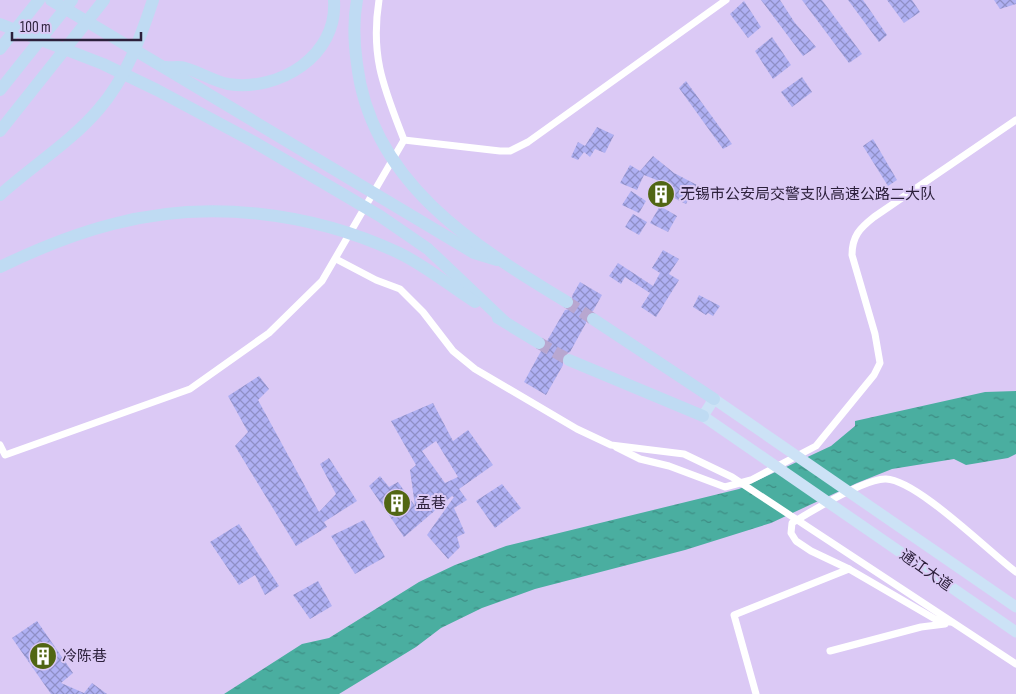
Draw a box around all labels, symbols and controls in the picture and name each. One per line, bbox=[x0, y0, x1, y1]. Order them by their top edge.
scale bar bbox=[12, 10, 141, 42]
text: 100 m bbox=[20, 18, 51, 37]
building icon: 无锡市公安局交警支队高速公路二大队 bbox=[646, 179, 676, 209]
place label: 无锡市公安局交警支队高速公路二大队 bbox=[680, 185, 935, 204]
building icon: 孟巷 bbox=[382, 488, 412, 518]
place label: 孟巷 bbox=[416, 494, 446, 513]
street label: 通江大道 bbox=[896, 545, 956, 595]
building icon: 冷陈巷 bbox=[28, 641, 58, 671]
place label: 冷陈巷 bbox=[62, 647, 107, 666]

